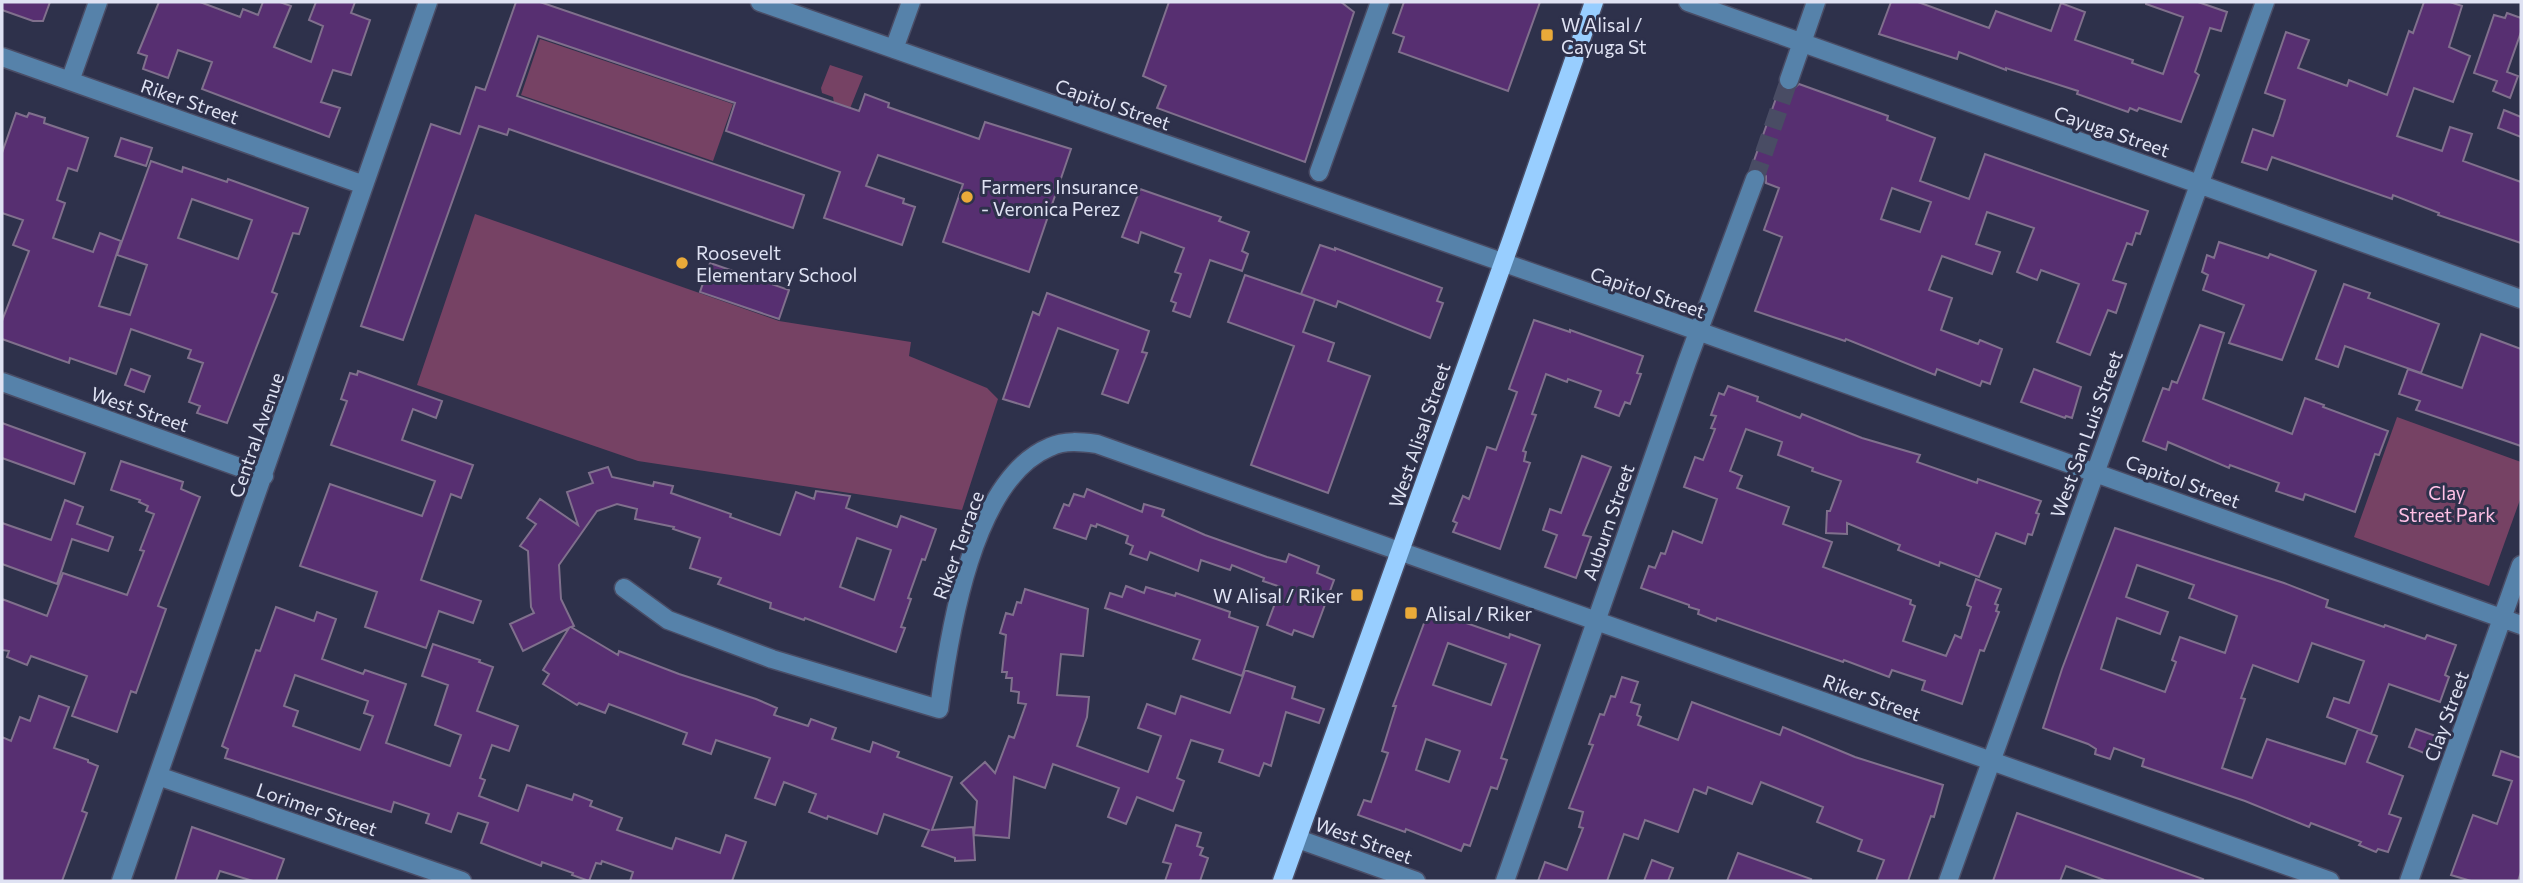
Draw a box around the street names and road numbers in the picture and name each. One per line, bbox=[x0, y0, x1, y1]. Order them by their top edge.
street label: Riker Street bbox=[138, 73, 242, 129]
street label: Capitol Street bbox=[1052, 74, 1174, 135]
street label: Cayuga Street bbox=[2051, 100, 2173, 162]
street label: Capitol Street bbox=[1587, 262, 1709, 323]
street label: West San Luis Street bbox=[2045, 347, 2127, 521]
street label: West Alisal Street bbox=[1383, 359, 1455, 510]
street label: Central Avenue bbox=[224, 369, 288, 501]
street label: West Street bbox=[88, 382, 192, 437]
street label: Capitol Street bbox=[2123, 450, 2244, 512]
street label: Auburn Street bbox=[1577, 461, 1639, 583]
street label: Riker Terrace bbox=[928, 488, 988, 602]
street label: Clay Street bbox=[2419, 667, 2473, 764]
street label: Riker Street bbox=[1820, 669, 1924, 725]
street label: Lorimer Street bbox=[254, 778, 381, 840]
street label: West Street bbox=[1312, 812, 1416, 868]

